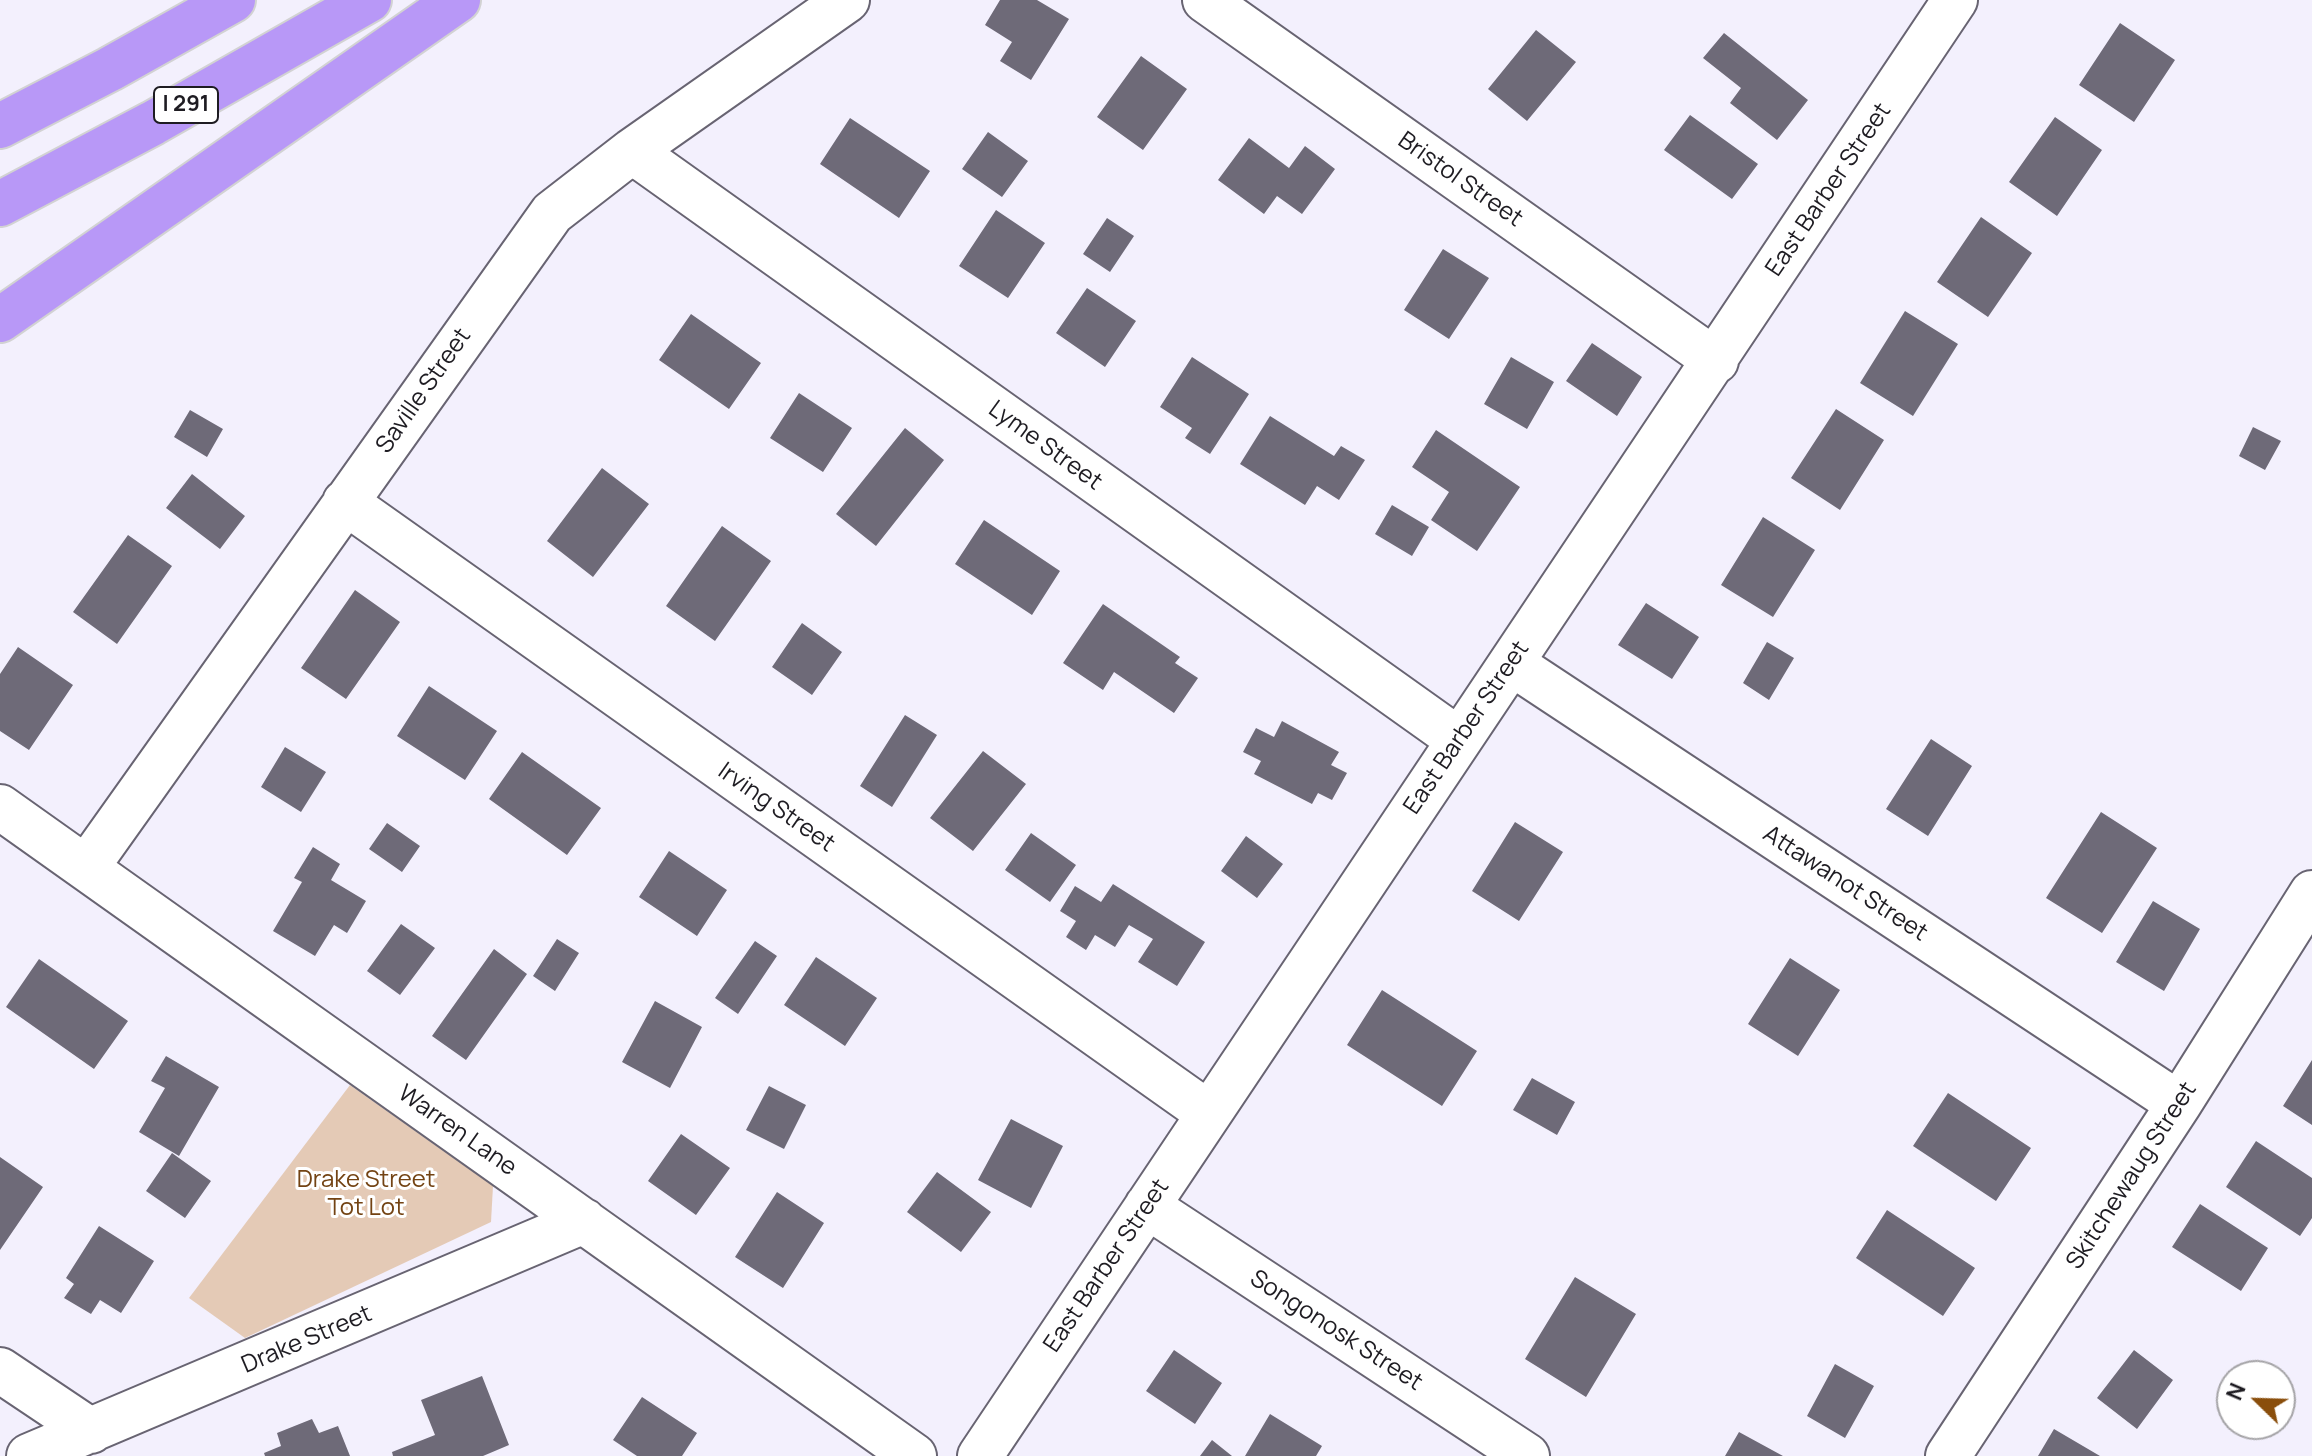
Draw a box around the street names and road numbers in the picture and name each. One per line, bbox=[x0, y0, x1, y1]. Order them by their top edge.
road number: I 291 bbox=[154, 87, 218, 123]
street label: East Barber Street bbox=[1760, 98, 1898, 282]
street label: Bristol Street bbox=[1392, 126, 1528, 234]
street label: Saville Street bbox=[370, 323, 478, 459]
street label: Lyme Street bbox=[983, 395, 1107, 497]
street label: East Barber Street bbox=[1398, 636, 1536, 820]
street label: Irving Street bbox=[712, 757, 840, 859]
street label: Attawanot Street bbox=[1757, 820, 1933, 948]
street label: Skitchewaug Street bbox=[2061, 1077, 2203, 1275]
street label: Warren Lane bbox=[392, 1080, 522, 1182]
street label: East Barber Street bbox=[1038, 1174, 1176, 1358]
street label: Songonosk Street bbox=[1244, 1265, 1428, 1397]
street label: Drake Street bbox=[238, 1300, 376, 1380]

